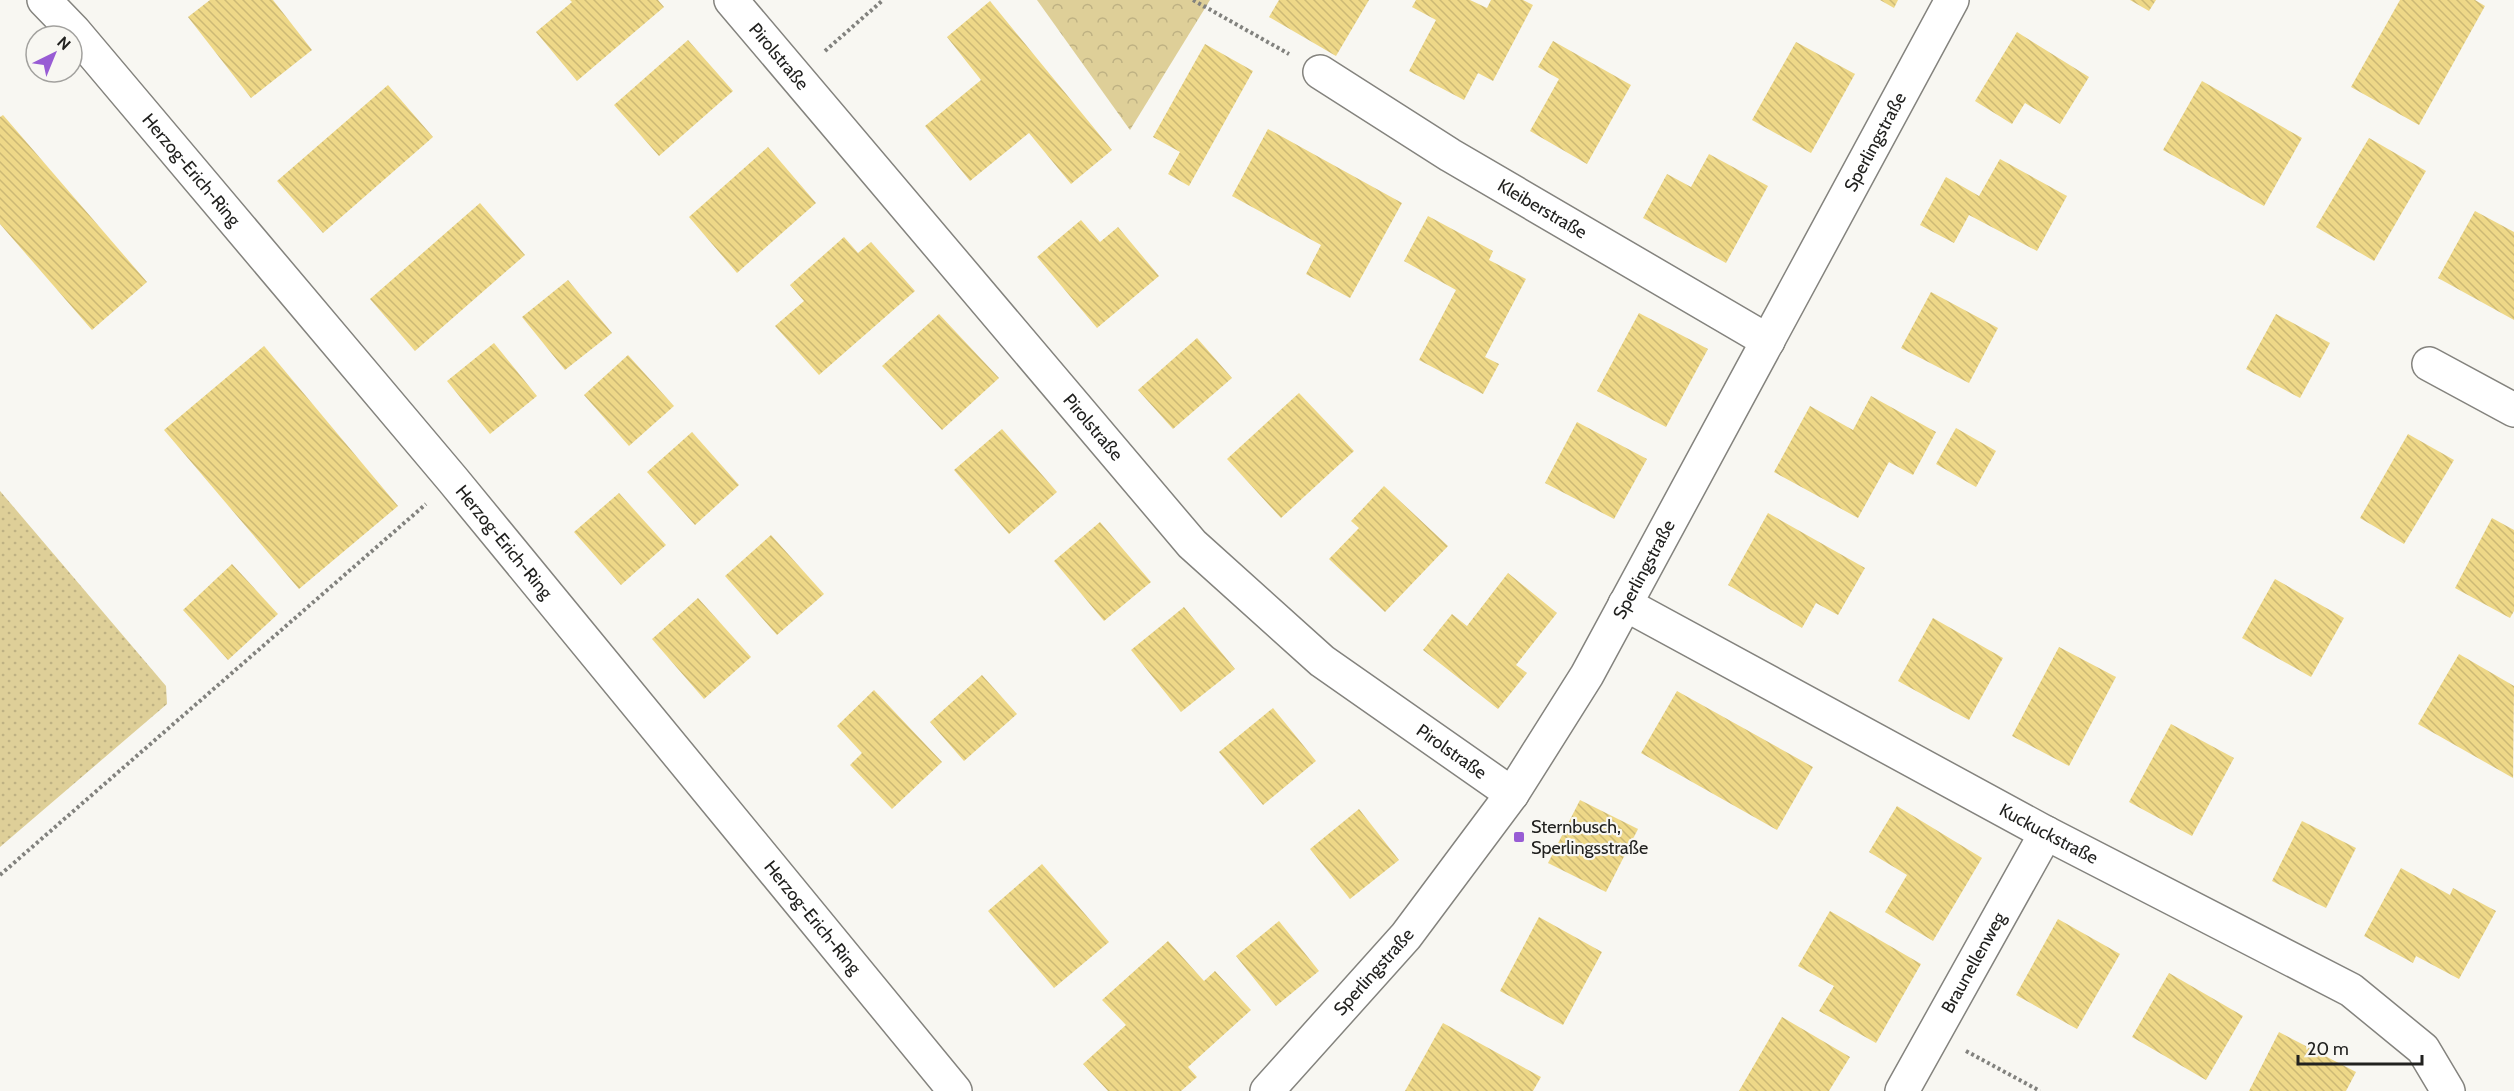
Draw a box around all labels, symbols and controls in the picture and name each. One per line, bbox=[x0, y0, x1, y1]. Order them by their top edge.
street label: Pirolstraße bbox=[744, 18, 813, 94]
north arrow bbox=[24, 24, 84, 84]
text: N bbox=[53, 33, 75, 54]
street label: Sperlingstraße bbox=[1839, 89, 1911, 195]
street label: Herzog-Erich-Ring bbox=[138, 109, 246, 232]
street label: Kleiberstraße bbox=[1494, 174, 1591, 244]
street label: Pirolstraße bbox=[1058, 389, 1128, 465]
street label: Herzog-Erich-Ring bbox=[451, 481, 558, 604]
street label: Sperlingstraße bbox=[1608, 516, 1680, 623]
street label: Pirolstraße bbox=[1412, 719, 1491, 784]
street label: Kuckuckstraße bbox=[1996, 799, 2102, 869]
place label: Sternbusch, Sperlingsstraße bbox=[1531, 816, 1648, 859]
marker: Sternbusch, Sperlingsstraße bbox=[1512, 830, 1526, 844]
street label: Herzog-Erich-Ring bbox=[759, 856, 866, 980]
street label: Braunellenweg bbox=[1937, 907, 2011, 1017]
street label: Sperlingstraße bbox=[1329, 924, 1419, 1020]
scale bar bbox=[2298, 1028, 2422, 1066]
text: 20 m bbox=[2307, 1038, 2349, 1060]

